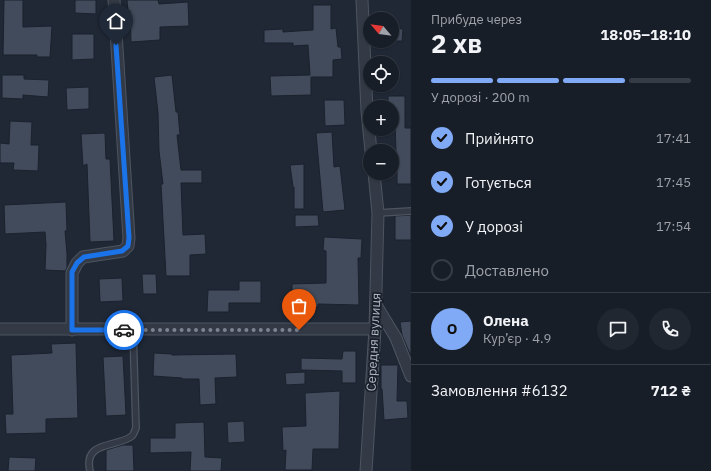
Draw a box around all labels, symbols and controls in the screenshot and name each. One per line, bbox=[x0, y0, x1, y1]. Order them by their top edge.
pin bbox=[99, 4, 133, 45]
icon: home bbox=[105, 10, 127, 32]
text: Прибуде через bbox=[431, 11, 522, 28]
north arrow bbox=[363, 12, 399, 48]
map controls bbox=[363, 12, 399, 180]
text: 18:05–18:10 bbox=[600, 25, 691, 44]
text: 2 хв bbox=[431, 26, 482, 60]
button: locate bbox=[363, 56, 399, 92]
text: У дорозі · 200 m bbox=[431, 89, 530, 106]
button: + bbox=[363, 100, 399, 136]
icon: check bbox=[431, 127, 453, 149]
text: Прийнято bbox=[465, 129, 534, 148]
text: 17:41 bbox=[656, 130, 691, 147]
button: − bbox=[363, 144, 399, 180]
icon: check bbox=[431, 171, 453, 193]
text: Готується bbox=[465, 173, 532, 192]
text: 17:45 bbox=[656, 174, 691, 191]
icon: check bbox=[431, 215, 453, 237]
text: У дорозі bbox=[465, 217, 523, 236]
text: 17:54 bbox=[656, 218, 691, 235]
text: Доставлено bbox=[465, 261, 549, 280]
pin bbox=[282, 289, 316, 330]
street label: Середня вулиця bbox=[362, 292, 385, 392]
icon: bag bbox=[288, 295, 310, 317]
button: chat bbox=[597, 308, 639, 350]
button: phone bbox=[649, 308, 691, 350]
courier bbox=[104, 310, 144, 350]
text: Олена bbox=[483, 311, 529, 330]
icon: car bbox=[113, 319, 135, 341]
text: О bbox=[447, 319, 457, 338]
text: Кур’єр · 4.9 bbox=[483, 330, 551, 347]
text: Замовлення #6132 bbox=[431, 381, 568, 400]
text: 712 ₴ bbox=[651, 381, 691, 400]

